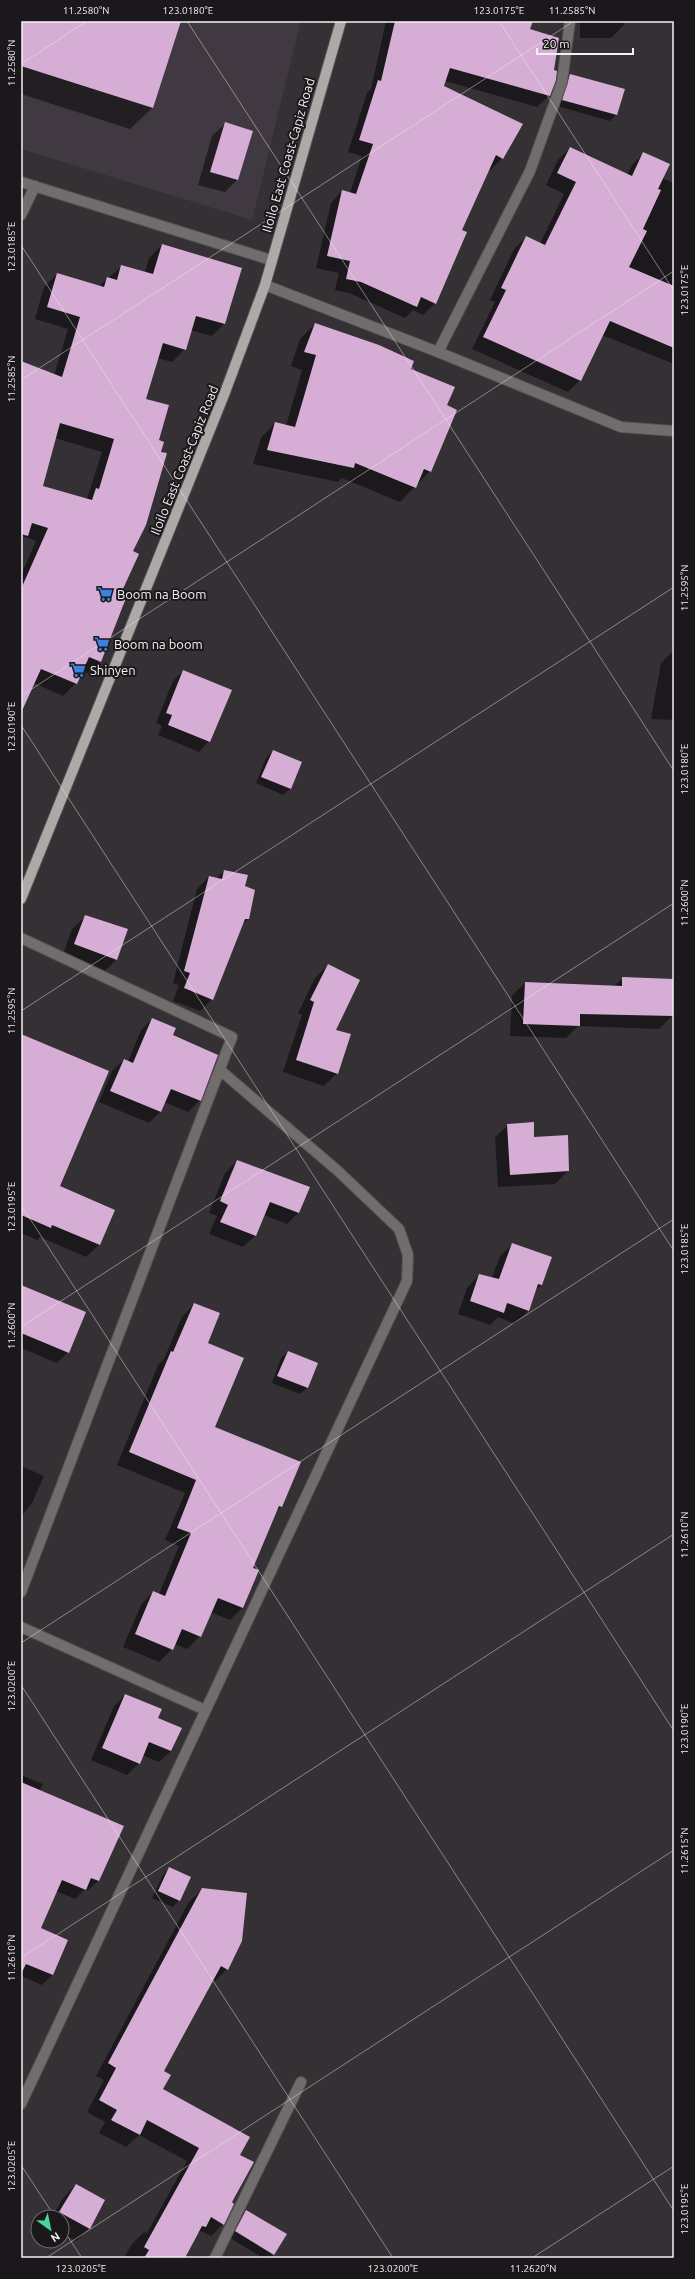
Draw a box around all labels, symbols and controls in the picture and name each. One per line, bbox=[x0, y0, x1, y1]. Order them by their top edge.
text: 11.2580°N bbox=[63, 5, 109, 16]
text: 123.0180°E bbox=[163, 5, 214, 16]
text: 123.0175°E bbox=[474, 5, 525, 16]
text: 11.2585°N bbox=[549, 5, 595, 16]
scale bar bbox=[537, 30, 633, 56]
text: 20 m bbox=[543, 37, 570, 50]
text: 11.2580°N bbox=[6, 40, 17, 86]
street label: Iloilo East Coast-Capiz Road bbox=[259, 76, 317, 234]
text: 123.0185°E bbox=[6, 221, 17, 272]
text: 123.0175°E bbox=[679, 264, 690, 315]
text: 11.2585°N bbox=[6, 356, 17, 402]
street label: Iloilo East Coast-Capiz Road bbox=[148, 383, 220, 537]
text: 11.2595°N bbox=[679, 565, 690, 611]
supermarket icon: Boom na Boom bbox=[96, 585, 114, 603]
place label: Boom na Boom bbox=[117, 587, 206, 601]
supermarket icon: Boom na boom bbox=[93, 635, 111, 653]
place label: Boom na boom bbox=[114, 637, 203, 651]
supermarket icon: Shinyen bbox=[69, 661, 87, 679]
place label: Shinyen bbox=[90, 663, 136, 677]
text: 123.0190°E bbox=[6, 701, 17, 752]
text: 123.0180°E bbox=[679, 743, 690, 794]
text: 11.2600°N bbox=[679, 880, 690, 926]
text: 11.2595°N bbox=[6, 988, 17, 1034]
text: 123.0195°E bbox=[6, 1181, 17, 1232]
text: 123.0185°E bbox=[679, 1223, 690, 1274]
text: 11.2600°N bbox=[6, 1303, 17, 1349]
text: 11.2610°N bbox=[679, 1512, 690, 1558]
text: 123.0200°E bbox=[6, 1660, 17, 1711]
text: 123.0190°E bbox=[679, 1703, 690, 1754]
text: 11.2615°N bbox=[679, 1828, 690, 1874]
text: 11.2610°N bbox=[6, 1935, 17, 1981]
text: 123.0205°E bbox=[6, 2140, 17, 2191]
text: 123.0195°E bbox=[679, 2183, 690, 2234]
north arrow bbox=[30, 2209, 70, 2249]
text: N bbox=[49, 2230, 62, 2245]
text: 123.0205°E bbox=[56, 2263, 107, 2274]
text: 123.0200°E bbox=[368, 2263, 419, 2274]
text: 11.2620°N bbox=[510, 2263, 556, 2274]

